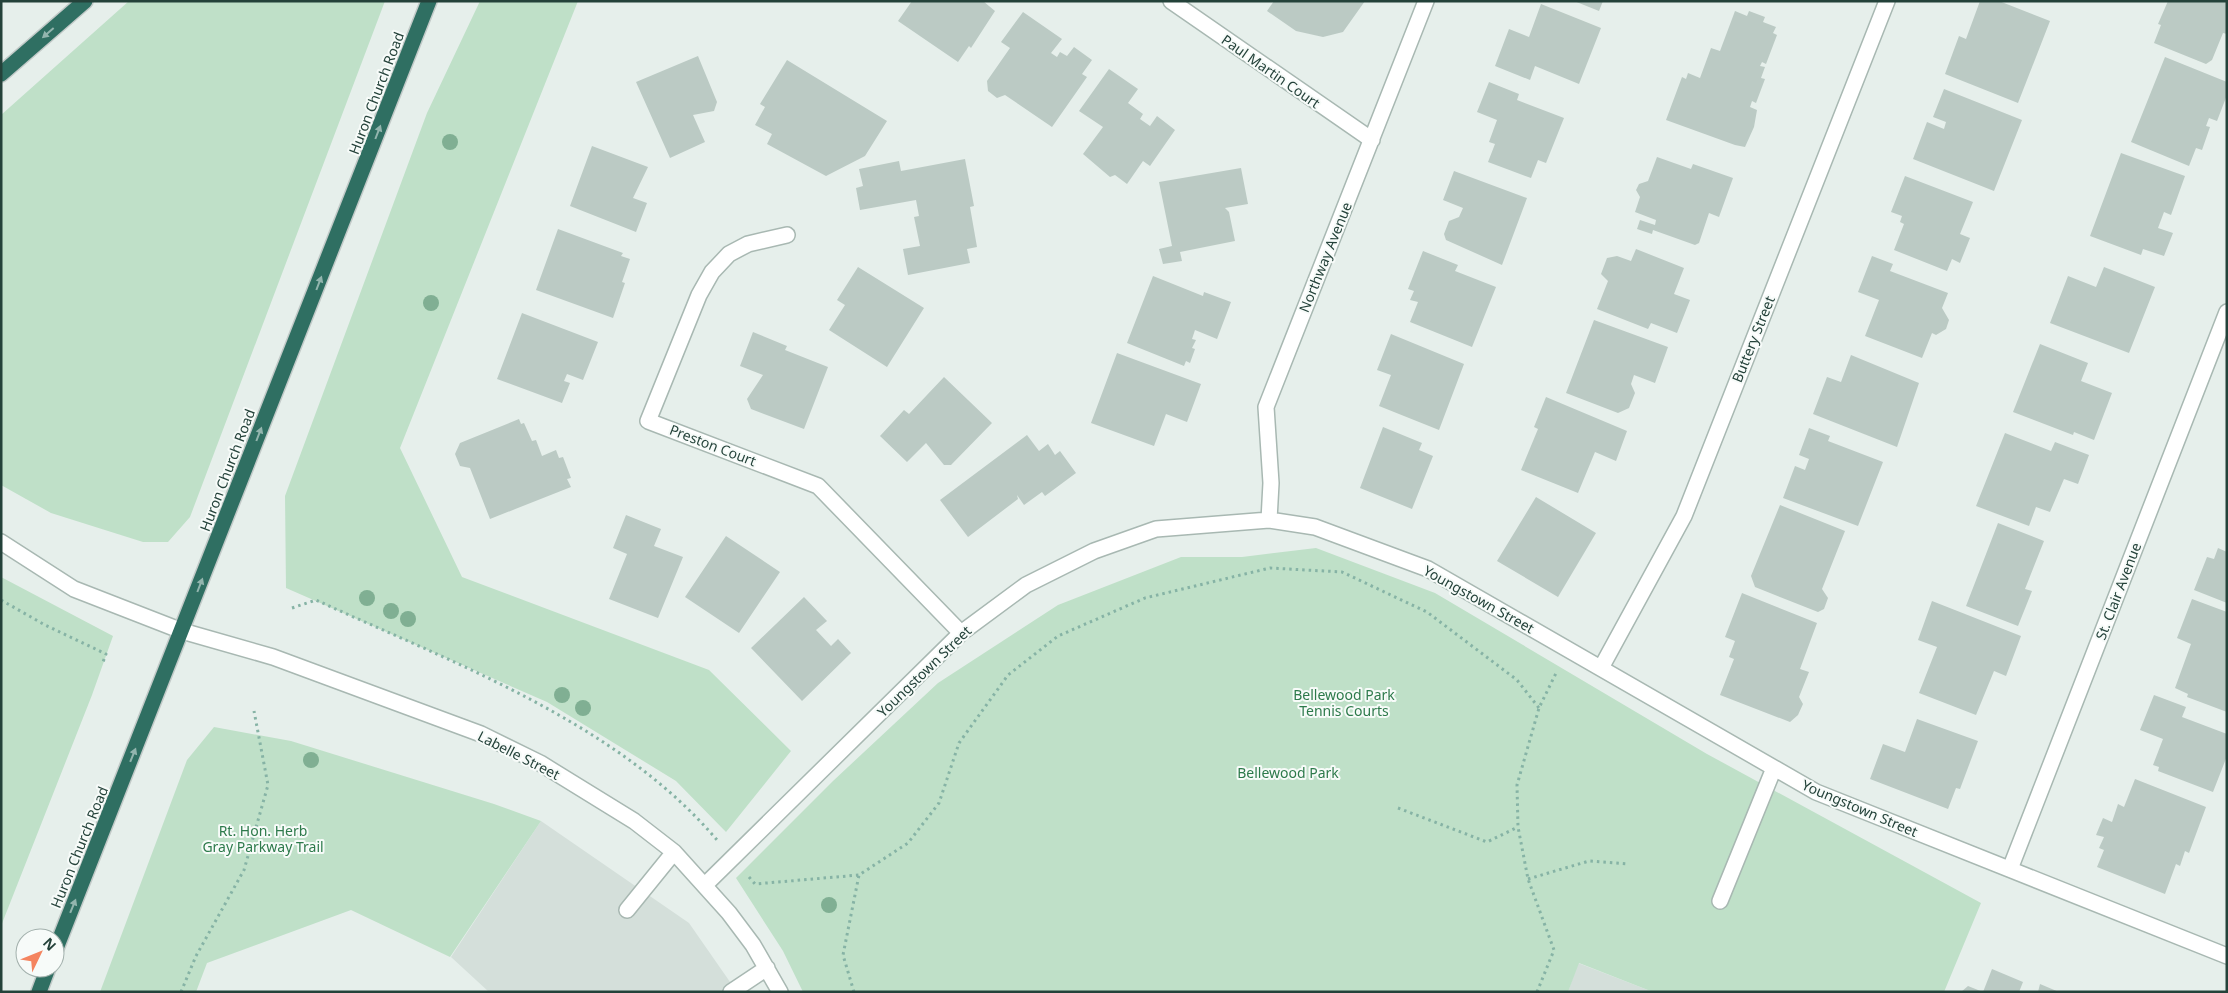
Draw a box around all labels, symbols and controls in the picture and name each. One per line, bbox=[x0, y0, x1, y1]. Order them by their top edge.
one-way arrow bbox=[42, 28, 55, 39]
street label: Huron Church Road bbox=[344, 29, 408, 157]
street label: Paul Martin Court bbox=[1218, 30, 1324, 112]
one-way arrow bbox=[374, 124, 382, 139]
street label: Northway Avenue bbox=[1294, 199, 1356, 315]
one-way arrow bbox=[315, 276, 323, 290]
street label: Buttery Street bbox=[1727, 293, 1779, 385]
street label: Huron Church Road bbox=[195, 406, 259, 534]
street label: Preston Court bbox=[667, 420, 759, 470]
one-way arrow bbox=[255, 426, 263, 441]
street label: St. Clair Avenue bbox=[2091, 540, 2145, 642]
street label: Youngstown Street bbox=[1420, 561, 1538, 637]
one-way arrow bbox=[196, 578, 204, 593]
street label: Youngstown Street bbox=[873, 621, 975, 721]
park label: Bellewood Park Tennis Courts bbox=[1293, 685, 1395, 720]
street label: Labelle Street bbox=[475, 726, 563, 784]
one-way arrow bbox=[129, 747, 137, 762]
park label: Bellewood Park bbox=[1237, 763, 1339, 782]
street label: Youngstown Street bbox=[1799, 775, 1921, 841]
street label: Huron Church Road bbox=[46, 783, 112, 911]
park label: Rt. Hon. Herb Gray Parkway Trail bbox=[202, 821, 324, 856]
one-way arrow bbox=[69, 898, 77, 913]
north arrow bbox=[15, 928, 65, 978]
text: N bbox=[39, 933, 61, 954]

